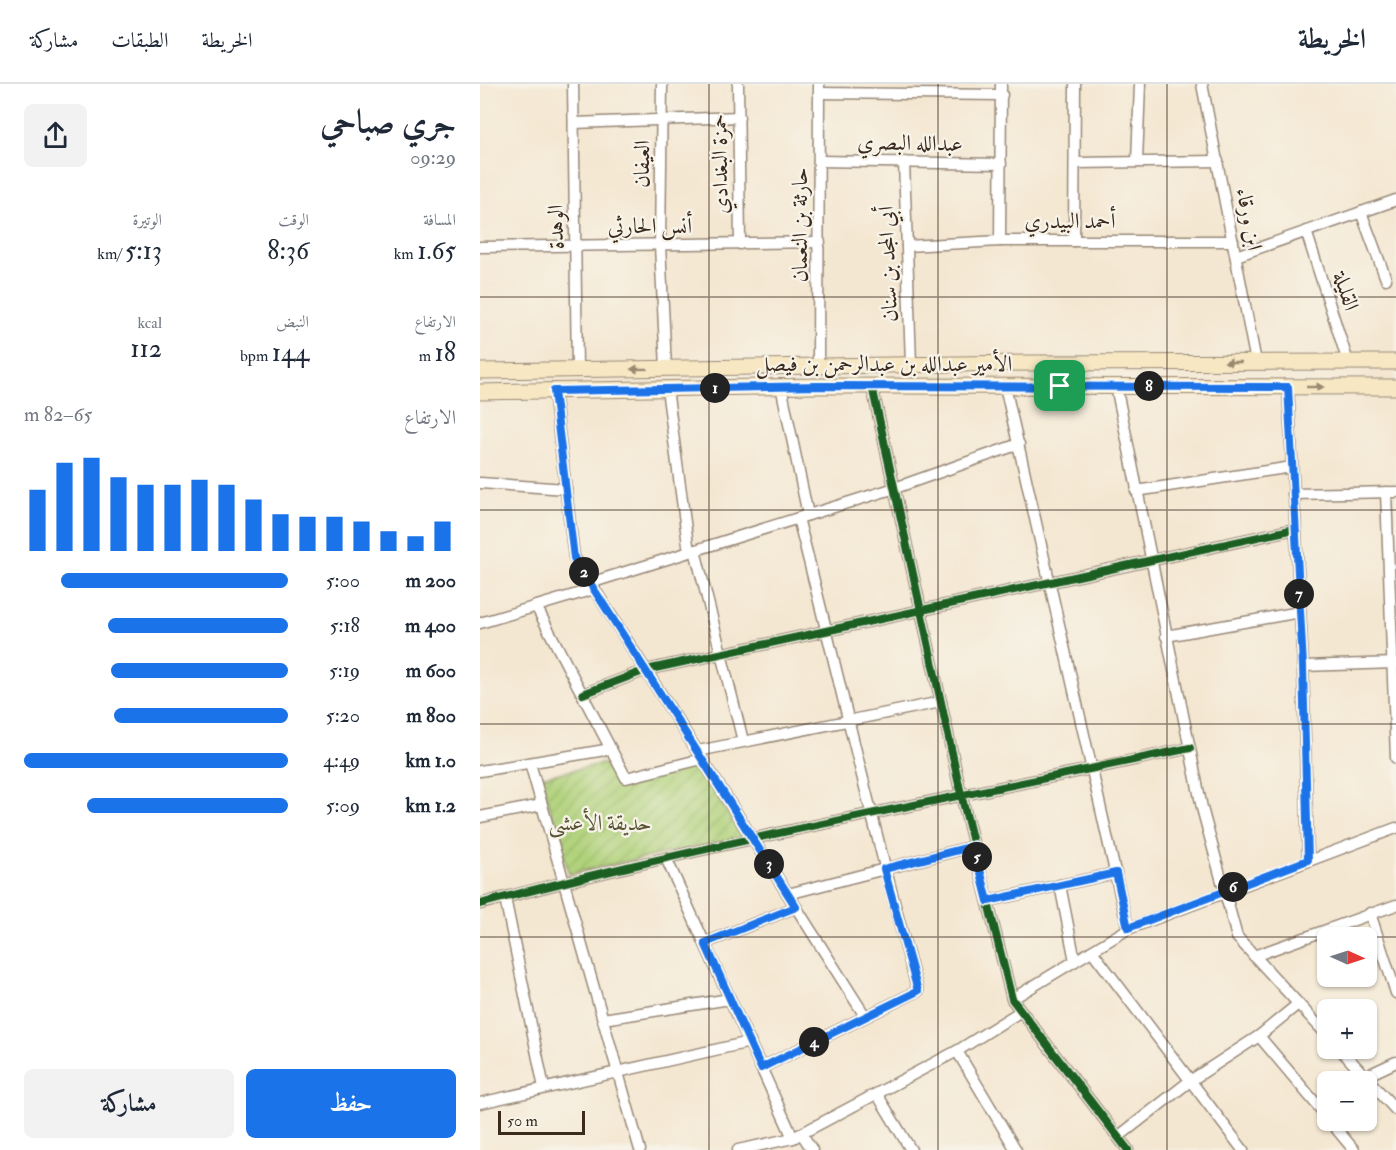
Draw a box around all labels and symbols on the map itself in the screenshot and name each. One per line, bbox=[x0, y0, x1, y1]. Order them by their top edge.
street label: حمزة البغدادي bbox=[705, 114, 738, 214]
street label: عبدالله البصري bbox=[857, 128, 963, 161]
street label: العيفان bbox=[628, 140, 656, 188]
street label: حارثة بن النعمان bbox=[786, 167, 814, 283]
street label: ابن ورقاء bbox=[1229, 185, 1269, 253]
street label: الوهدة bbox=[542, 204, 570, 250]
street label: أبي المجد بن سنان bbox=[870, 204, 908, 323]
street label: أحمد البيدري bbox=[1024, 205, 1117, 238]
street label: أنس الحارثي bbox=[608, 210, 693, 244]
street label: القليلة bbox=[1326, 267, 1365, 314]
street label: الأمير عبدالله بن عبدالرحمن بن فيصل bbox=[756, 348, 1012, 379]
one-way arrow bbox=[1223, 357, 1242, 367]
pin bbox=[1034, 360, 1085, 411]
one-way arrow bbox=[629, 364, 648, 373]
pin: 8 bbox=[1134, 371, 1164, 401]
pin: 1 bbox=[700, 373, 730, 403]
one-way arrow bbox=[1306, 382, 1325, 392]
pin: 2 bbox=[569, 557, 599, 587]
pin: 7 bbox=[1284, 579, 1314, 609]
park label: حديقة الأعشى bbox=[549, 807, 651, 838]
pin: 5 bbox=[962, 842, 992, 872]
pin: 3 bbox=[754, 849, 784, 879]
pin: 6 bbox=[1218, 872, 1248, 902]
north arrow bbox=[1317, 927, 1377, 987]
pin: 4 bbox=[799, 1027, 829, 1057]
scale bar bbox=[498, 1108, 585, 1136]

